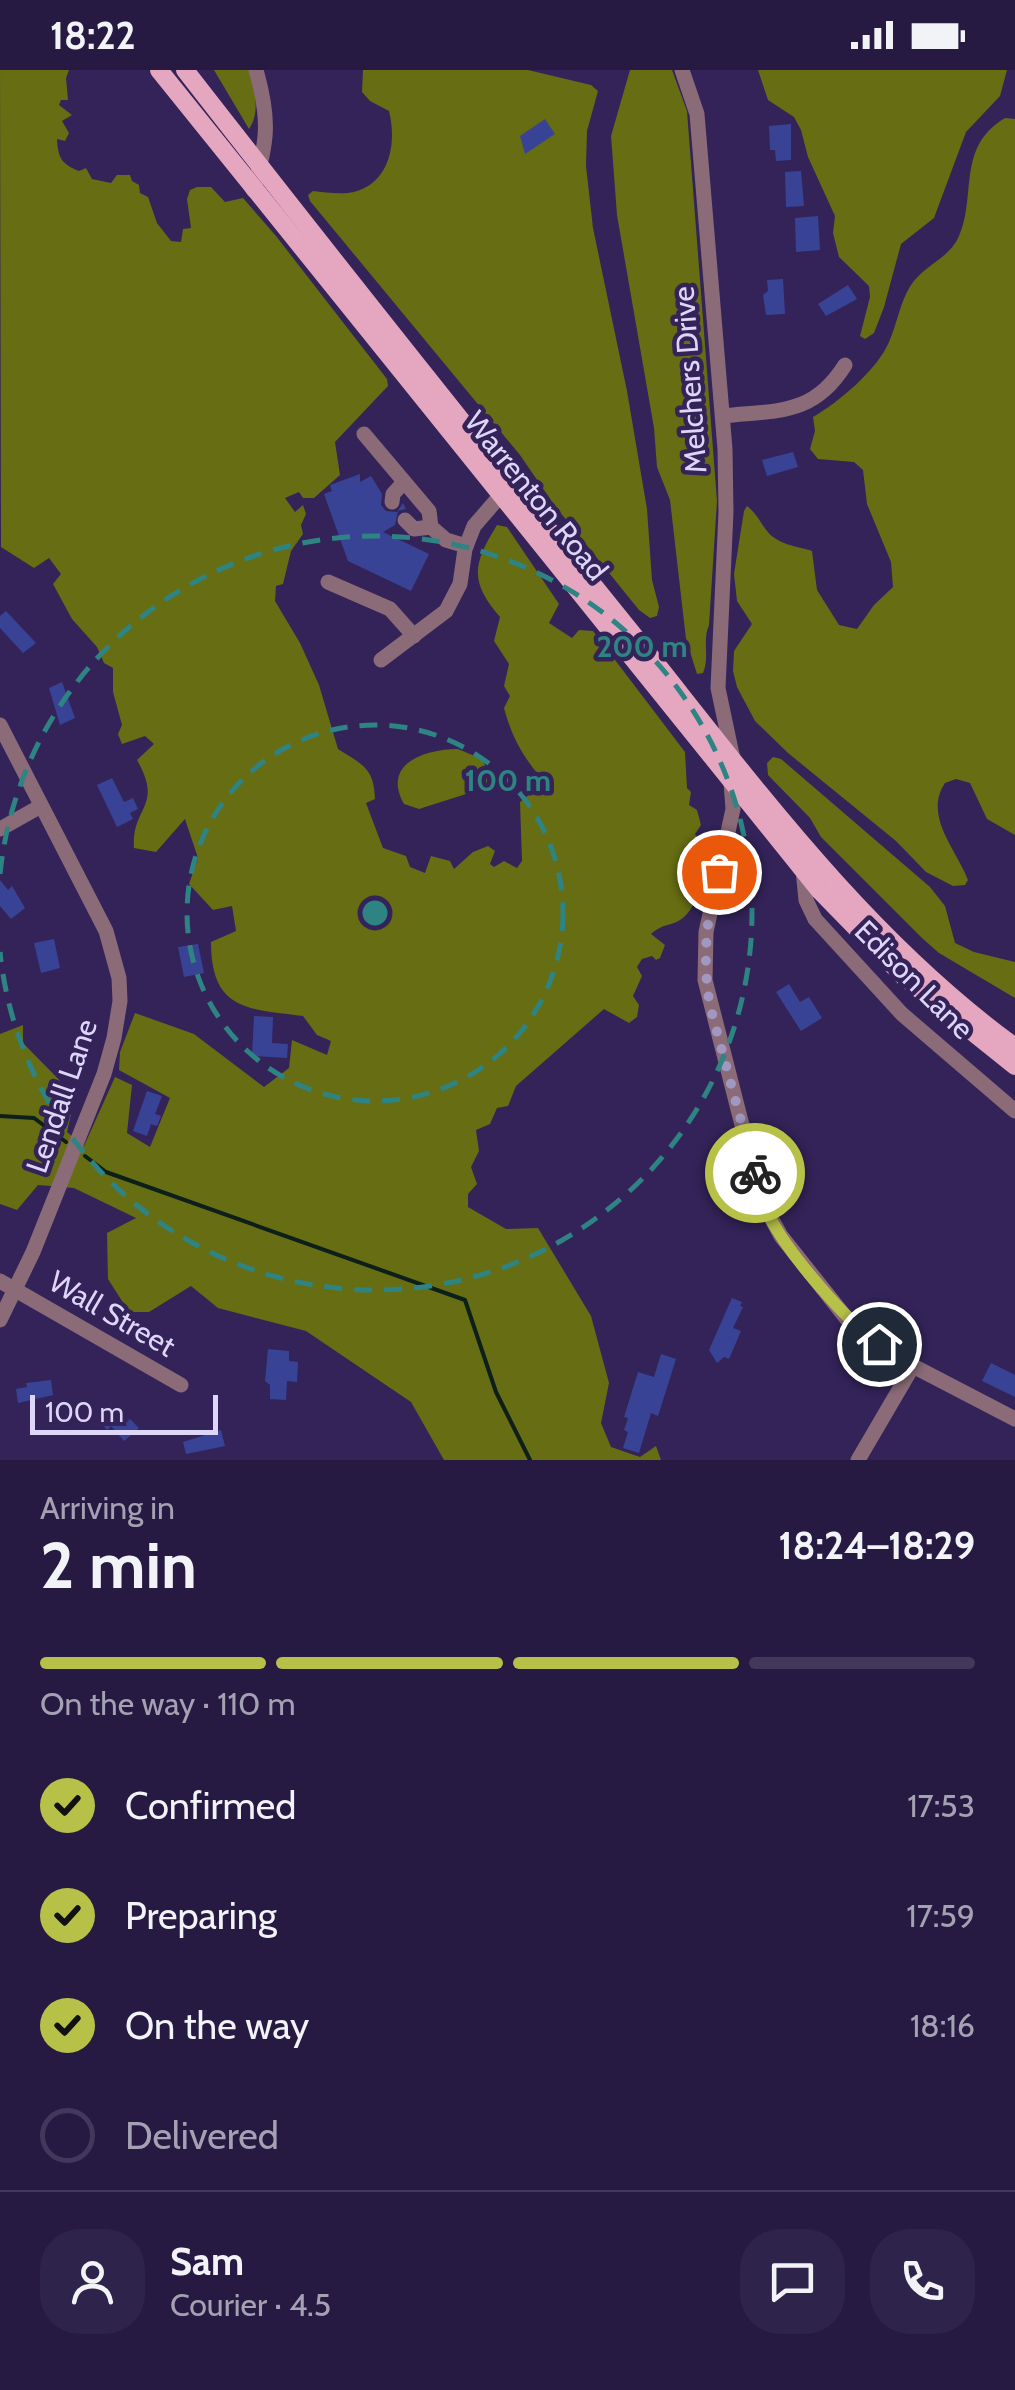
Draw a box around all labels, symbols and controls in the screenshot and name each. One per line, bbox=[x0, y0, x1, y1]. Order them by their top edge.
text: 18:22 bbox=[50, 12, 136, 59]
street label: Melchers Drive bbox=[665, 285, 714, 475]
street label: Warrenton Road bbox=[457, 404, 616, 588]
text: 200 m bbox=[596, 628, 688, 665]
text: 100 m bbox=[465, 762, 551, 799]
pin bbox=[677, 830, 762, 915]
icon: bag bbox=[692, 845, 747, 900]
centre of rings bbox=[357, 895, 393, 931]
street label: Edison Lane bbox=[847, 912, 982, 1047]
street label: Lendall Lane bbox=[18, 1014, 105, 1178]
courier bbox=[705, 1123, 805, 1223]
icon: bike bbox=[728, 1146, 783, 1201]
street label: Wall Street bbox=[43, 1263, 182, 1364]
pin bbox=[837, 1302, 922, 1387]
icon: home bbox=[852, 1317, 907, 1372]
scale bar bbox=[30, 1390, 218, 1434]
text: 100 m bbox=[45, 1395, 124, 1429]
text: Arriving in bbox=[40, 1488, 175, 1527]
text: 18:24–18:29 bbox=[779, 1522, 975, 1569]
text: 2 min bbox=[40, 1525, 197, 1604]
text: On the way · 110 m bbox=[40, 1684, 296, 1723]
icon: check bbox=[40, 1778, 95, 1833]
text: Confirmed bbox=[125, 1782, 296, 1829]
text: 17:53 bbox=[907, 1786, 975, 1825]
icon: check bbox=[40, 1888, 95, 1943]
text: Preparing bbox=[125, 1892, 277, 1939]
text: 17:59 bbox=[906, 1896, 975, 1935]
icon: check bbox=[40, 1998, 95, 2053]
text: On the way bbox=[125, 2002, 309, 2049]
text: 18:16 bbox=[910, 2006, 975, 2045]
text: Delivered bbox=[125, 2112, 279, 2159]
button: person bbox=[40, 2229, 145, 2334]
button: chat bbox=[740, 2229, 845, 2334]
button: phone bbox=[870, 2229, 975, 2334]
text: Sam bbox=[170, 2238, 244, 2285]
text: Courier · 4.5 bbox=[170, 2285, 331, 2324]

